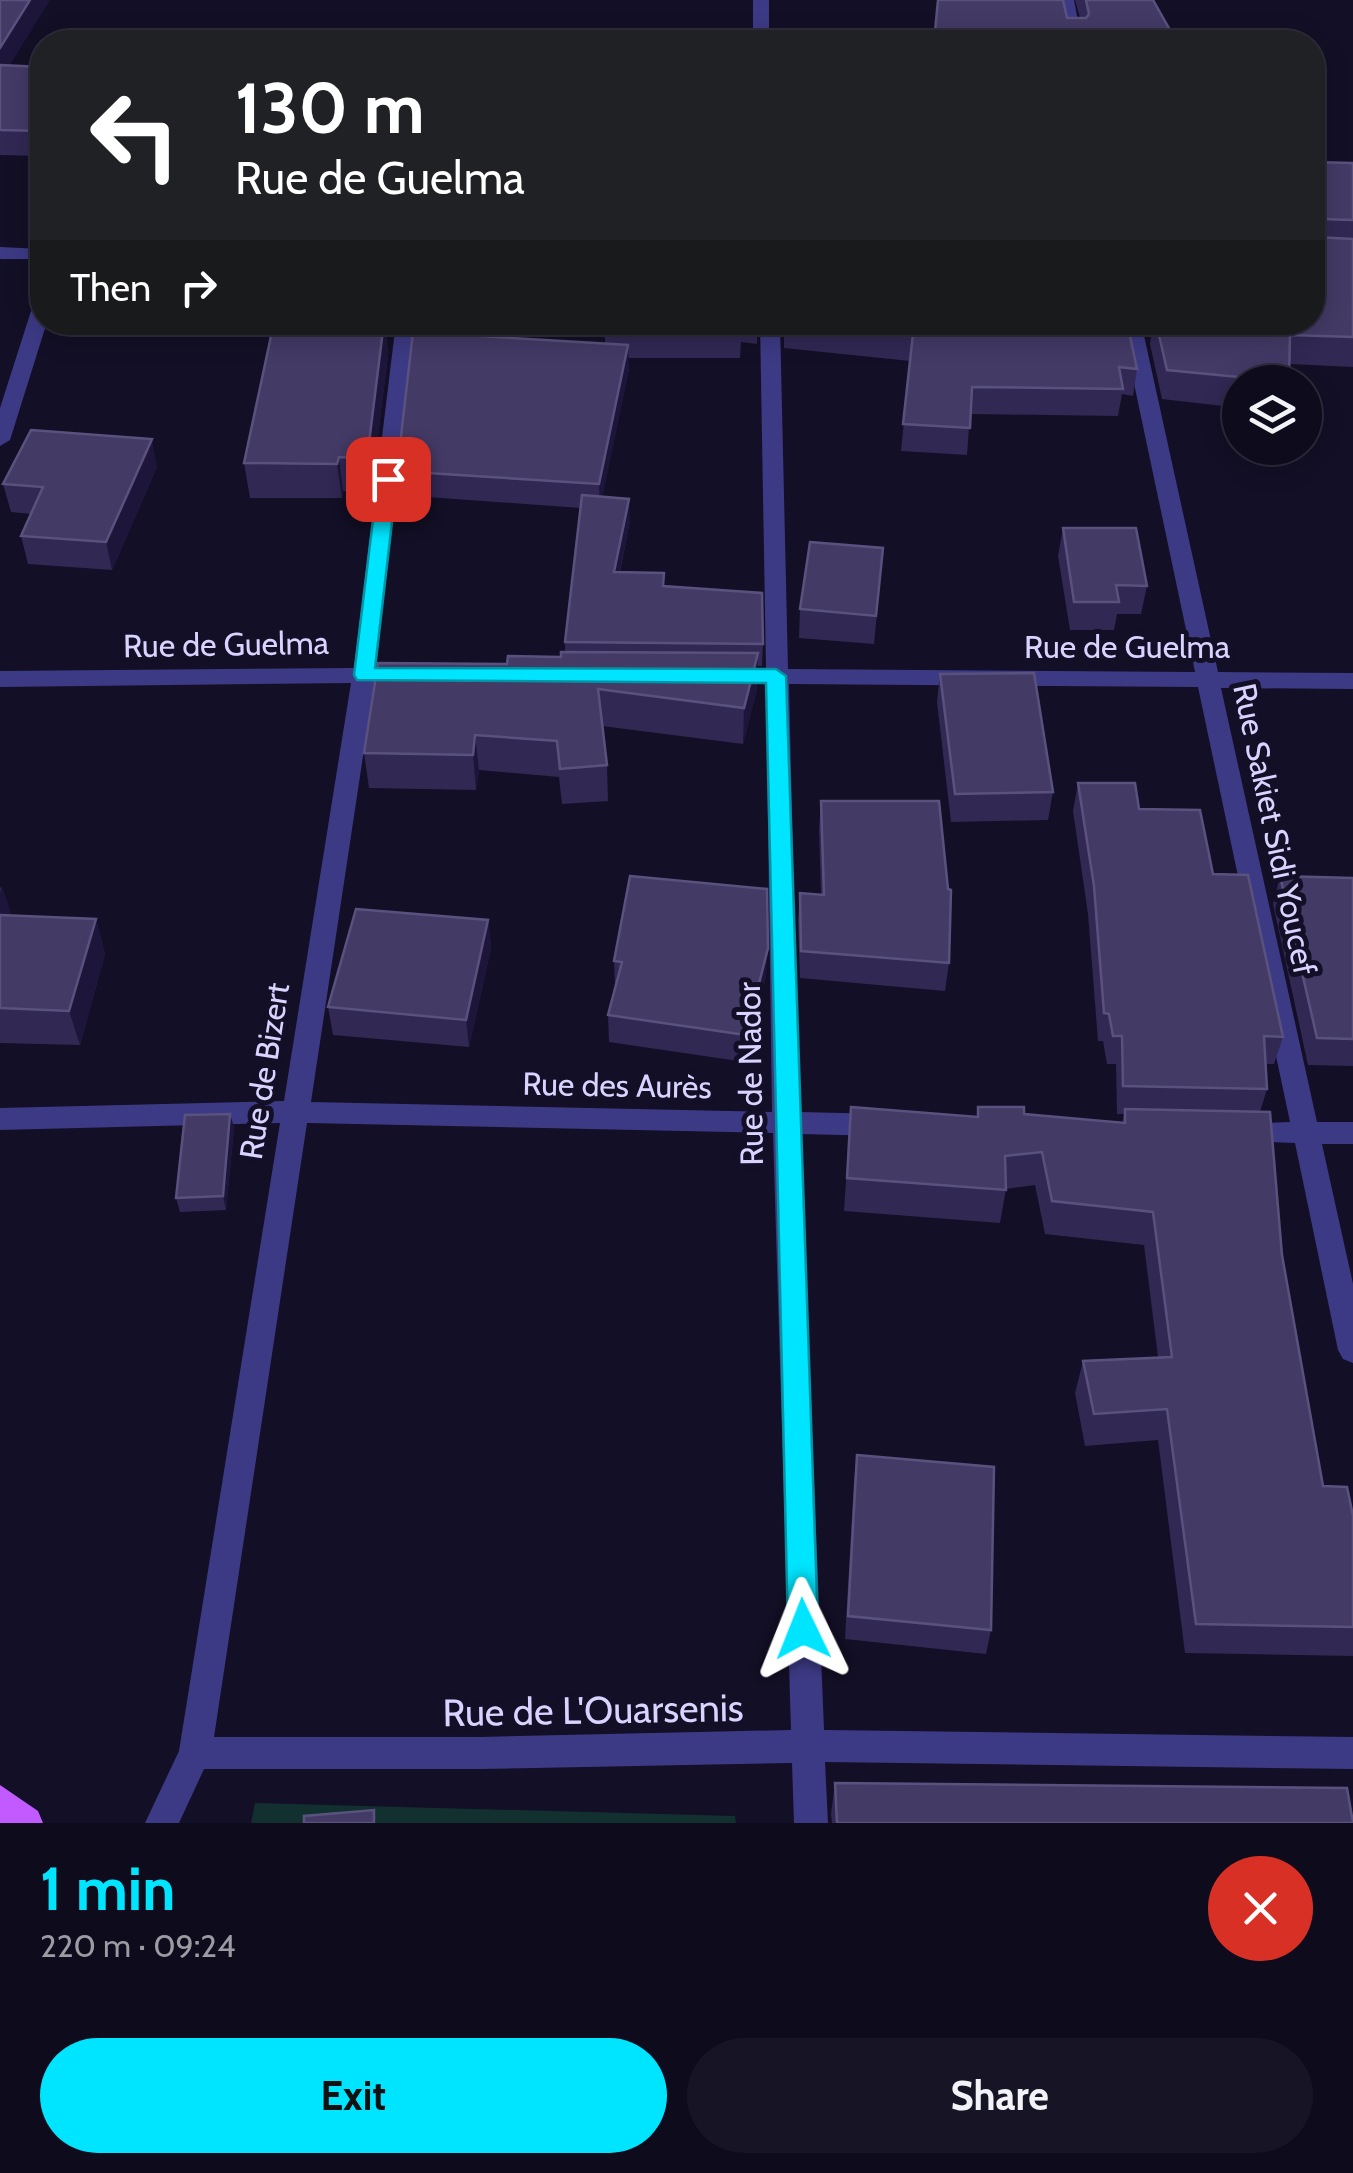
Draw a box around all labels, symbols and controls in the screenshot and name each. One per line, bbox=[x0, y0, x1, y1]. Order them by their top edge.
text: 130 m bbox=[235, 65, 425, 151]
icon: left bbox=[70, 70, 200, 200]
text: Rue de Guelma bbox=[235, 151, 525, 205]
icon: right bbox=[171, 260, 226, 315]
text: Then bbox=[70, 264, 151, 311]
map controls bbox=[1222, 365, 1322, 465]
button: layers bbox=[1222, 365, 1322, 465]
pin bbox=[346, 437, 431, 522]
icon: arrive bbox=[361, 452, 416, 507]
street label: Rue de Guelma bbox=[123, 623, 330, 665]
street label: Rue de Guelma bbox=[1024, 627, 1231, 666]
street label: Rue Sakiet Sidi Youcef bbox=[1225, 680, 1325, 979]
street label: Rue de Bizert bbox=[231, 980, 297, 1162]
street label: Rue de Nador bbox=[729, 981, 771, 1166]
street label: Rue des Aurès bbox=[522, 1064, 712, 1106]
position arrow bbox=[751, 1577, 855, 1681]
street label: Rue de L'Ouarsenis bbox=[442, 1684, 744, 1736]
text: 1 min bbox=[40, 1852, 175, 1925]
button: close bbox=[1208, 1856, 1313, 1961]
text: 220 m · 09:24 bbox=[40, 1926, 236, 1965]
button: Exit bbox=[40, 2038, 667, 2153]
button: Share bbox=[687, 2038, 1313, 2153]

